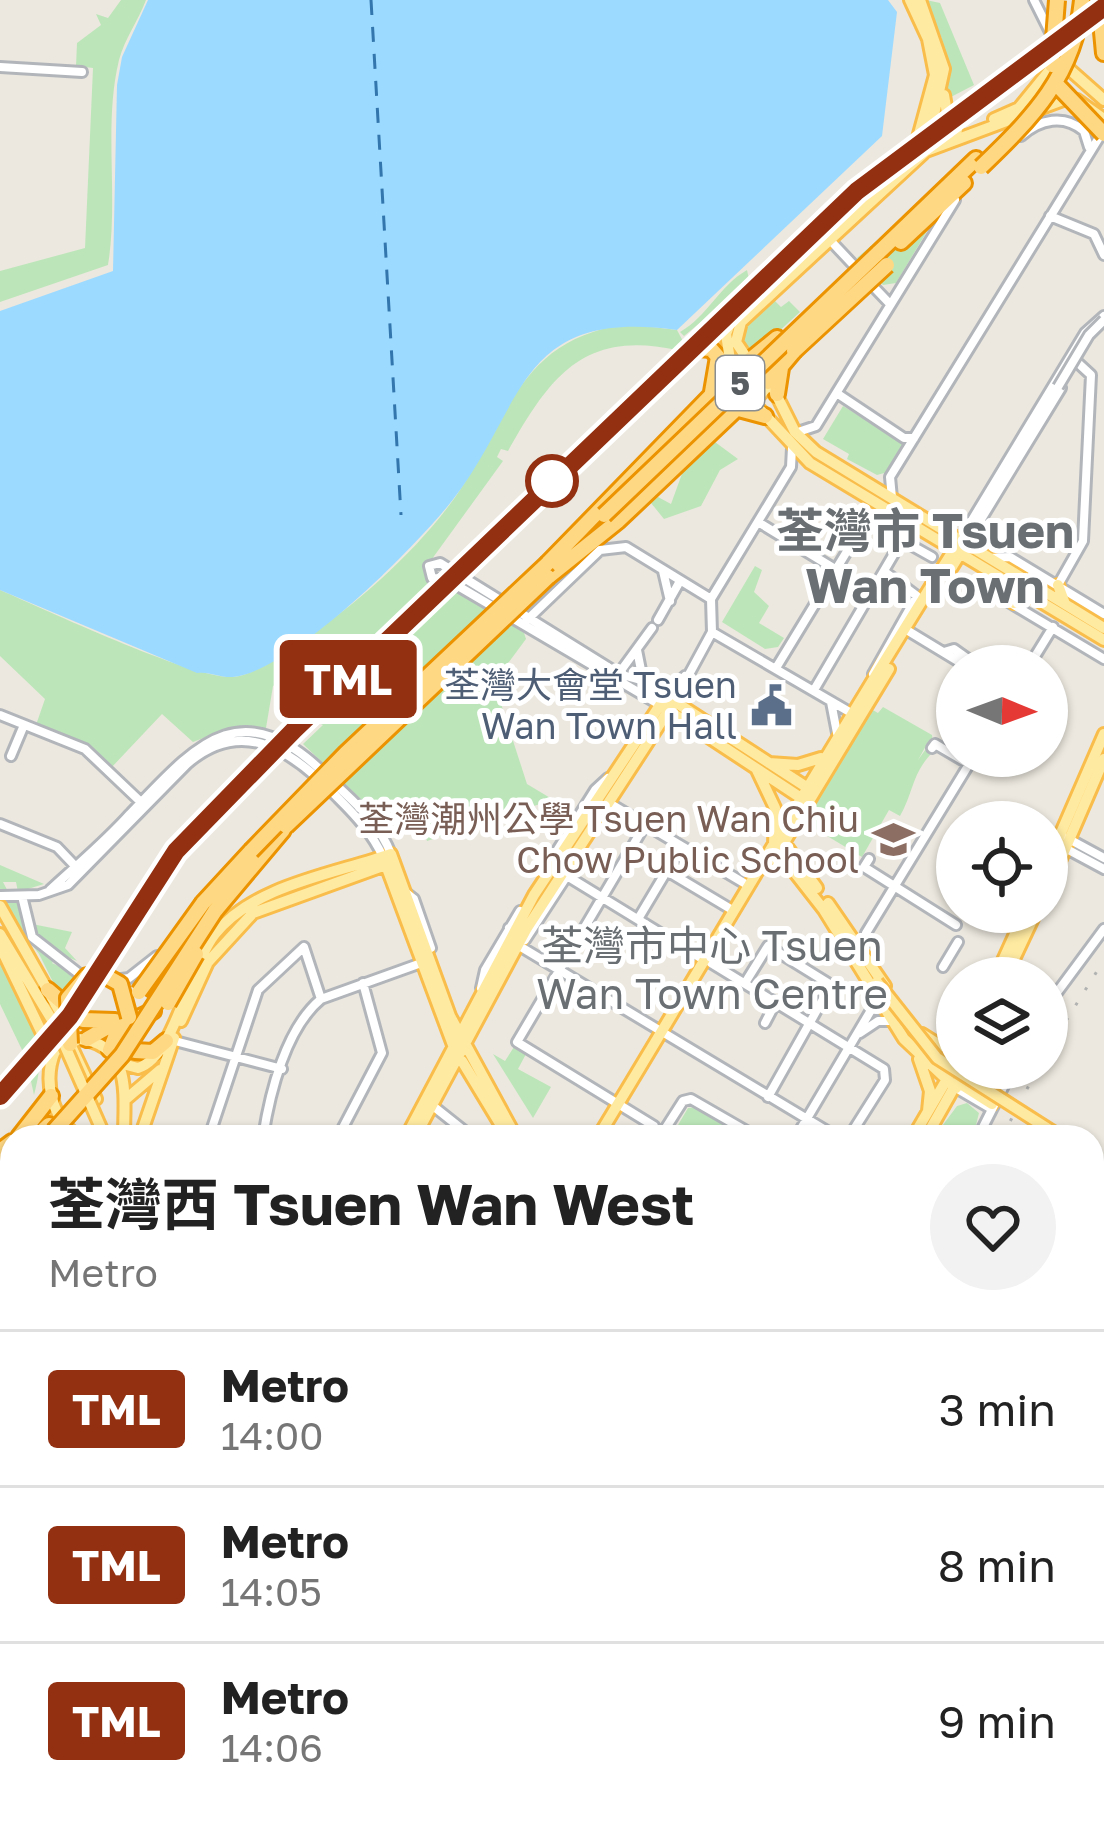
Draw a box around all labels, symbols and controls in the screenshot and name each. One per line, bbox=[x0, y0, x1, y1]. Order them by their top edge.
road number: 5 bbox=[716, 356, 764, 410]
unlabelled marker bbox=[527, 456, 577, 506]
district label: 荃灣市 Tsuen Wan Town bbox=[776, 501, 1074, 614]
line badge: TML bbox=[279, 640, 417, 718]
north arrow bbox=[936, 645, 1068, 777]
map controls bbox=[936, 645, 1068, 1089]
text: TML bbox=[304, 654, 392, 704]
place label: 荃灣大會堂 Tsuen Wan Town Hall bbox=[444, 663, 737, 747]
public building icon: 荃灣大會堂 Tsuen Wan Town Hall bbox=[748, 683, 794, 729]
place label: 荃灣潮州公學 Tsuen Wan Chiu Chow Public School bbox=[358, 797, 859, 881]
button: locate bbox=[936, 801, 1068, 933]
school or university icon: 荃灣潮州公學 Tsuen Wan Chiu Chow Public School bbox=[870, 817, 916, 863]
district label: 荃灣市中心 Tsuen Wan Town Centre bbox=[536, 920, 888, 1018]
button: layers bbox=[936, 957, 1068, 1089]
button: heart bbox=[930, 1164, 1056, 1290]
text: 荃灣西 Tsuen Wan West bbox=[48, 1169, 694, 1238]
text: Metro bbox=[48, 1249, 158, 1296]
text: Metro bbox=[221, 1358, 349, 1412]
text: 3 min bbox=[939, 1382, 1056, 1436]
text: TML bbox=[72, 1384, 161, 1434]
text: 14:00 bbox=[221, 1412, 323, 1459]
text: Metro bbox=[221, 1514, 349, 1568]
text: 8 min bbox=[938, 1538, 1056, 1592]
text: TML bbox=[72, 1540, 161, 1590]
text: 14:05 bbox=[221, 1568, 322, 1615]
text: Metro bbox=[221, 1670, 349, 1724]
text: 9 min bbox=[938, 1694, 1056, 1748]
text: TML bbox=[72, 1696, 161, 1746]
text: 14:06 bbox=[221, 1724, 323, 1771]

